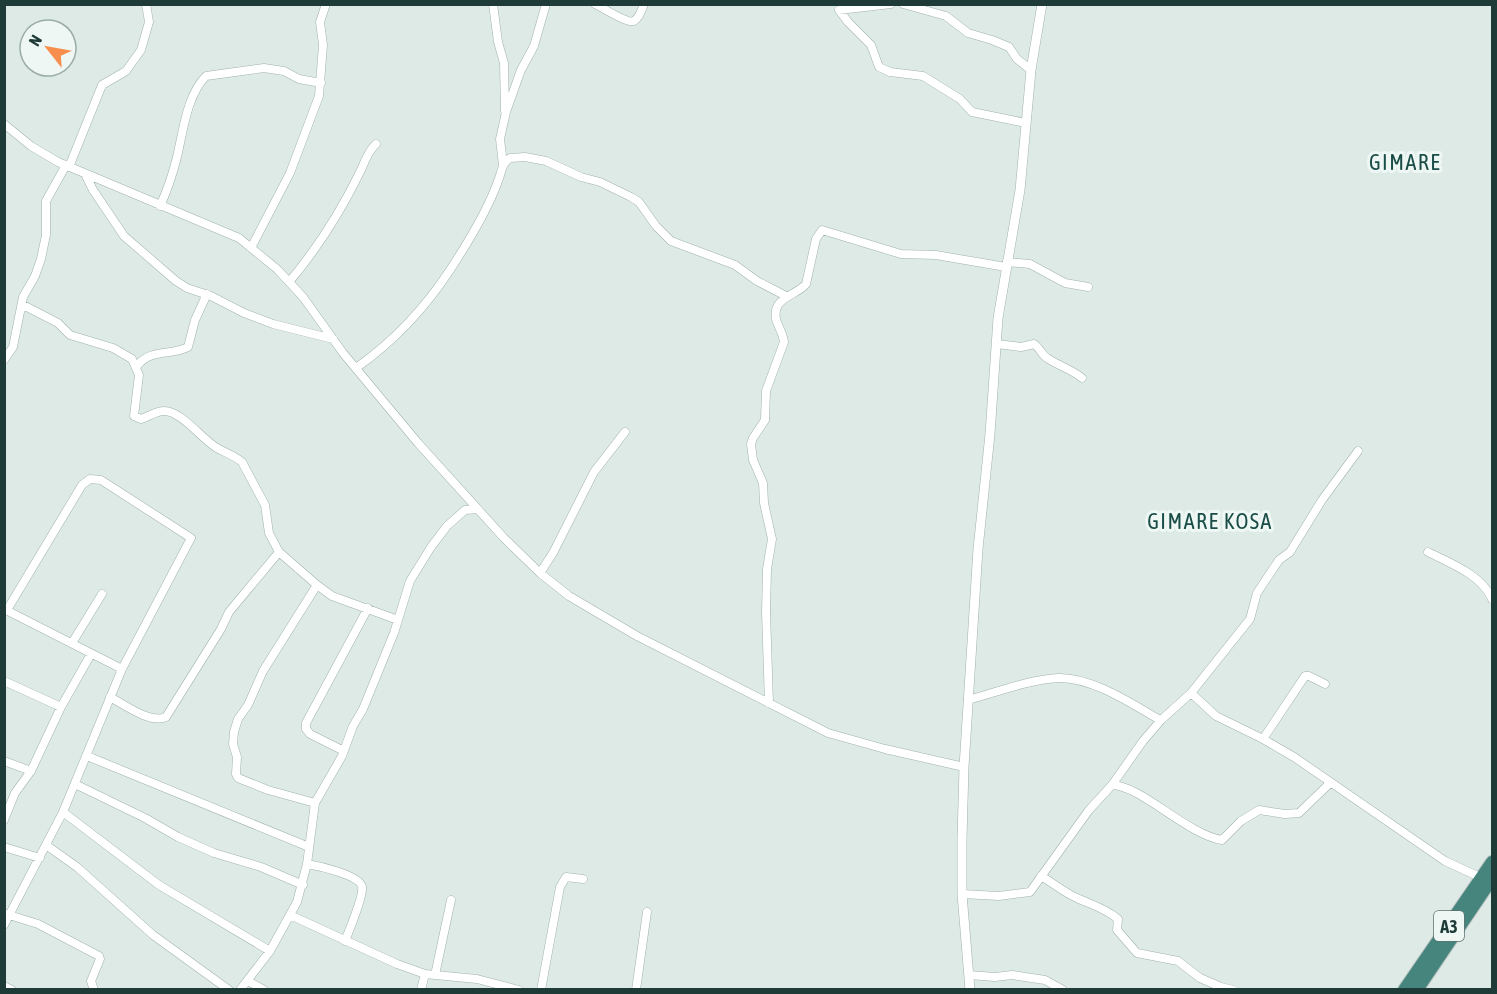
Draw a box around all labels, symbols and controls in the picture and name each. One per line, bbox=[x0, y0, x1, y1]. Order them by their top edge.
north arrow bbox=[18, 18, 78, 78]
text: N bbox=[25, 32, 45, 49]
district label: GIMARE bbox=[1369, 149, 1441, 175]
district label: GIMARE KOSA bbox=[1147, 508, 1273, 534]
road number: A3 bbox=[1434, 911, 1464, 941]

